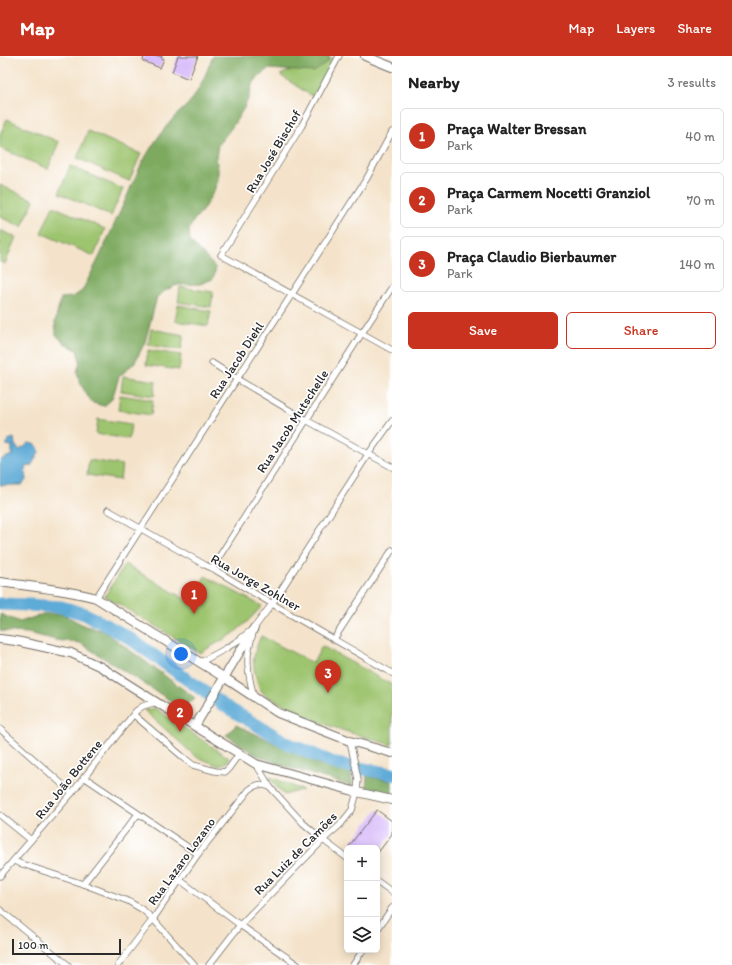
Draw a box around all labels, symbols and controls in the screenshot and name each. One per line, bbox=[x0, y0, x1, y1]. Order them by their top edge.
text: Map bbox=[20, 17, 55, 40]
text: Map bbox=[569, 20, 594, 37]
text: Layers bbox=[616, 20, 655, 37]
text: Share bbox=[677, 20, 712, 37]
text: Nearby bbox=[408, 72, 460, 92]
text: 3 results bbox=[667, 75, 716, 90]
street label: Rua José Bischof bbox=[243, 107, 304, 195]
text: Praça Walter Bressan bbox=[447, 120, 587, 138]
text: 1 bbox=[419, 129, 425, 144]
text: 40 m bbox=[685, 129, 715, 144]
text: Park bbox=[447, 138, 473, 153]
text: Praça Carmem Nocetti Granziol bbox=[447, 184, 650, 202]
text: 2 bbox=[419, 193, 425, 208]
text: 70 m bbox=[687, 193, 715, 208]
text: Park bbox=[447, 202, 473, 217]
text: Praça Claudio Bierbaumer bbox=[447, 248, 616, 266]
text: 3 bbox=[418, 257, 426, 272]
text: 140 m bbox=[679, 257, 715, 272]
text: Park bbox=[447, 266, 473, 281]
button: Save bbox=[408, 312, 558, 349]
button: Share bbox=[566, 312, 716, 349]
street label: Rua Jacob Diehl bbox=[206, 319, 267, 401]
street label: Rua Jacob Mutschelle bbox=[253, 367, 331, 476]
street label: Rua Jorge Zohlner bbox=[208, 551, 304, 615]
pin: 1 bbox=[181, 581, 207, 614]
your location bbox=[171, 644, 191, 664]
pin: 3 bbox=[315, 660, 341, 693]
pin: 2 bbox=[167, 699, 193, 732]
street label: Rua João Bottene bbox=[32, 737, 105, 822]
street label: Rua Luiz de Camões bbox=[251, 809, 340, 898]
street label: Rua Lazaro Lozano bbox=[145, 814, 219, 908]
map controls bbox=[344, 845, 380, 953]
button: + bbox=[344, 845, 380, 881]
button: − bbox=[344, 881, 380, 917]
button: layers bbox=[344, 917, 380, 953]
scale bar bbox=[12, 937, 121, 956]
text: 100 m bbox=[18, 939, 48, 952]

